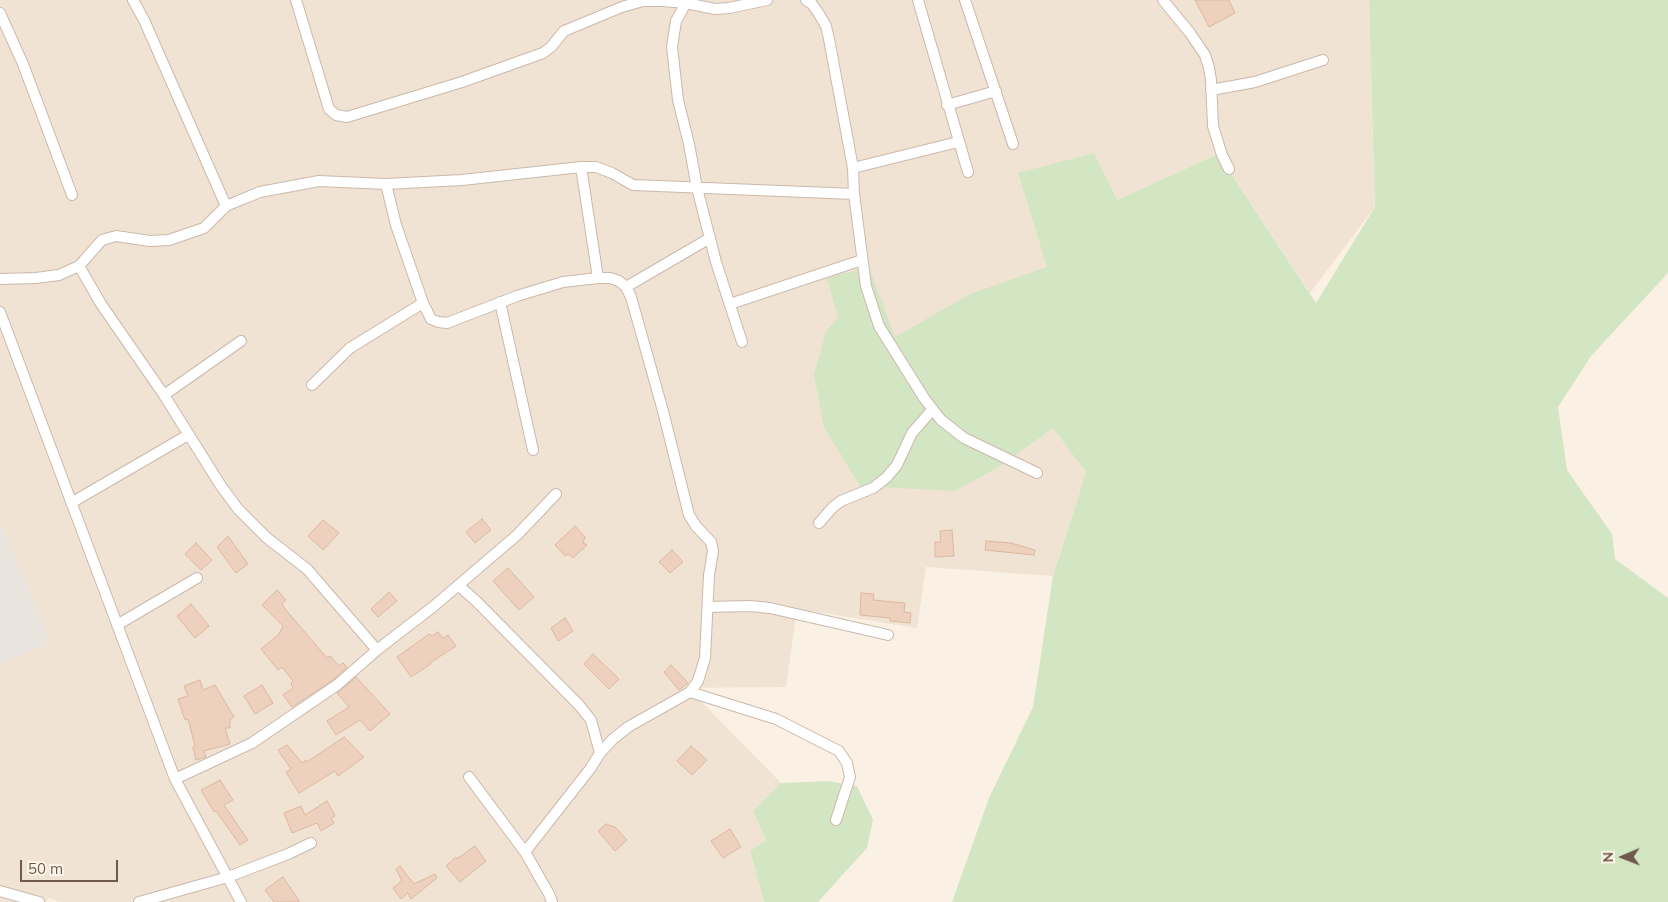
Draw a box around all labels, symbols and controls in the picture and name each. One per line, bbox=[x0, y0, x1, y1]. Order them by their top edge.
north arrow bbox=[1598, 832, 1648, 882]
scale bar bbox=[22, 850, 120, 882]
text: N bbox=[1599, 852, 1617, 863]
text: 50 m bbox=[28, 859, 63, 878]

